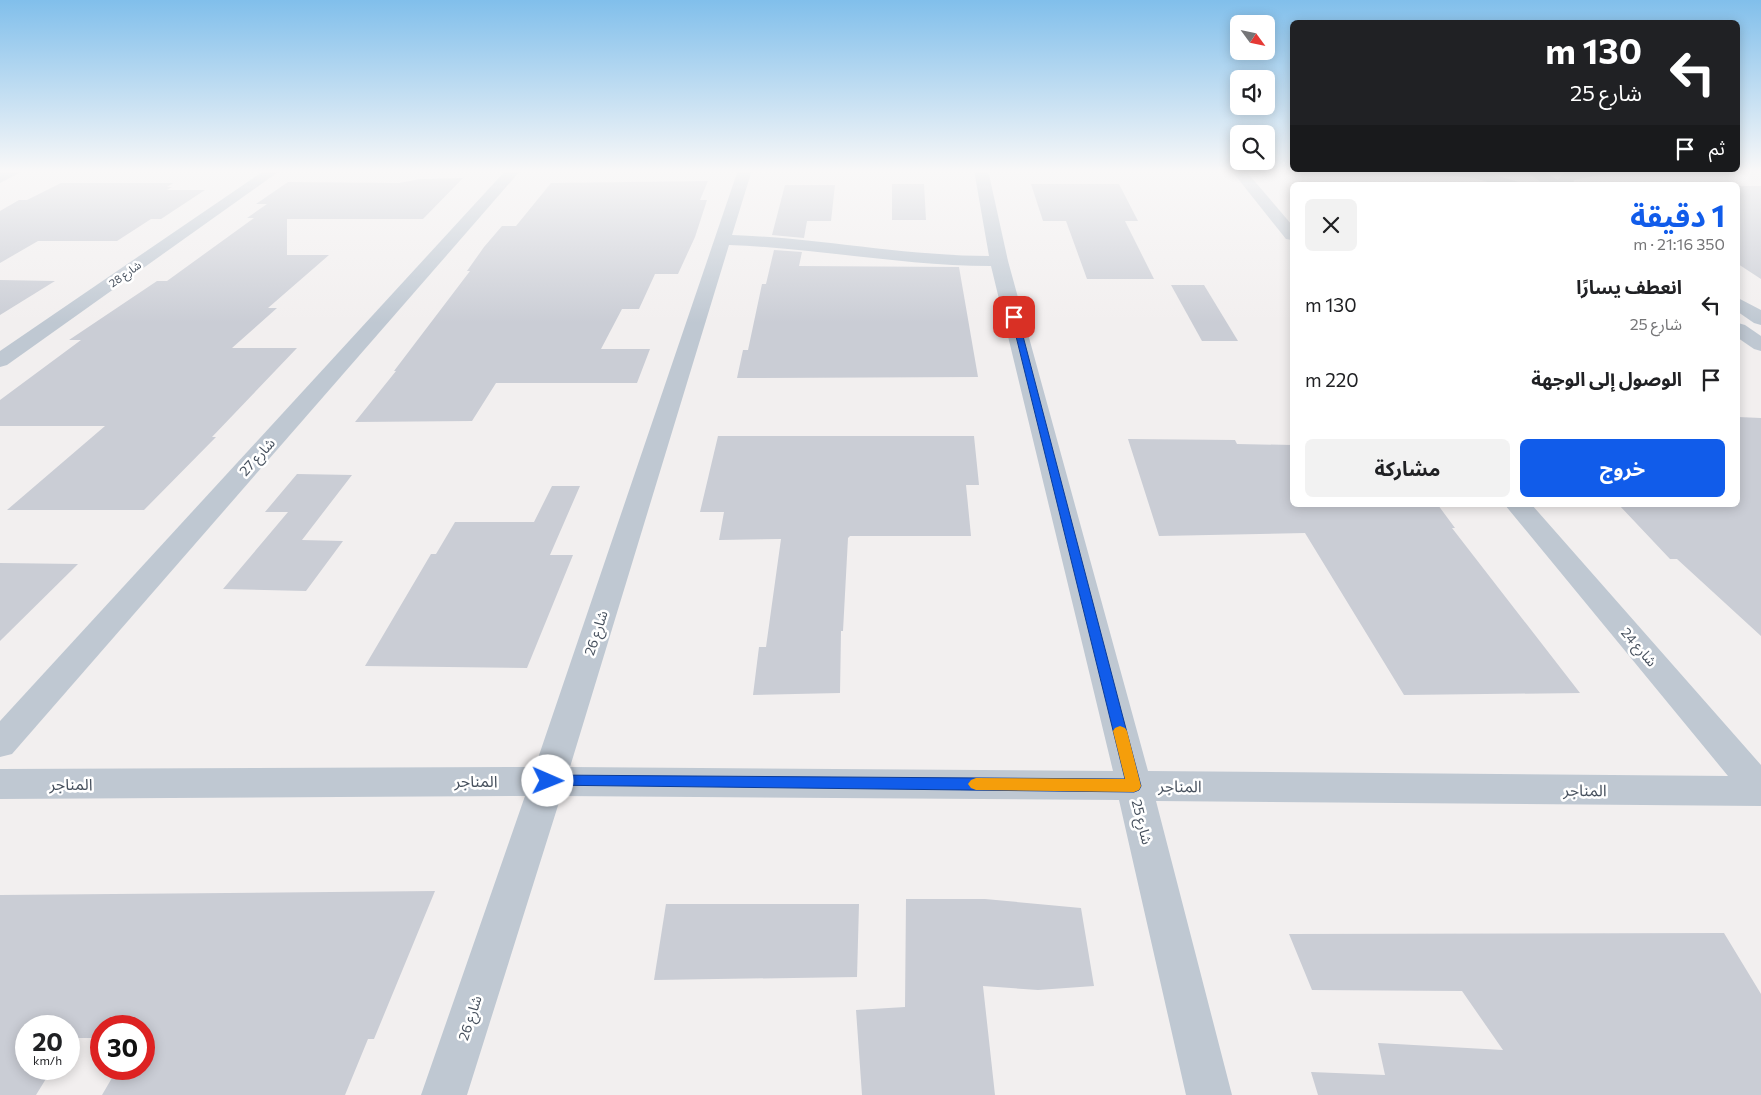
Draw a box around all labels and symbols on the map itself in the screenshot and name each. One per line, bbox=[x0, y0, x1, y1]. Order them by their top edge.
north arrow bbox=[1230, 15, 1275, 60]
street label: شارع 28 bbox=[106, 258, 145, 291]
pin bbox=[993, 296, 1035, 338]
street label: شارع 27 bbox=[235, 434, 280, 481]
street label: شارع 26 bbox=[580, 608, 614, 658]
street label: شارع 24 bbox=[1616, 624, 1661, 672]
position arrow bbox=[521, 754, 573, 806]
street label: المناجر bbox=[453, 771, 498, 791]
street label: المناجر bbox=[48, 774, 93, 794]
street label: المناجر bbox=[1157, 776, 1202, 796]
street label: المناجر bbox=[1562, 780, 1607, 800]
street label: شارع 25 bbox=[1126, 798, 1156, 847]
street label: شارع 26 bbox=[454, 993, 488, 1043]
speed limit sign: 30 bbox=[90, 1015, 155, 1080]

